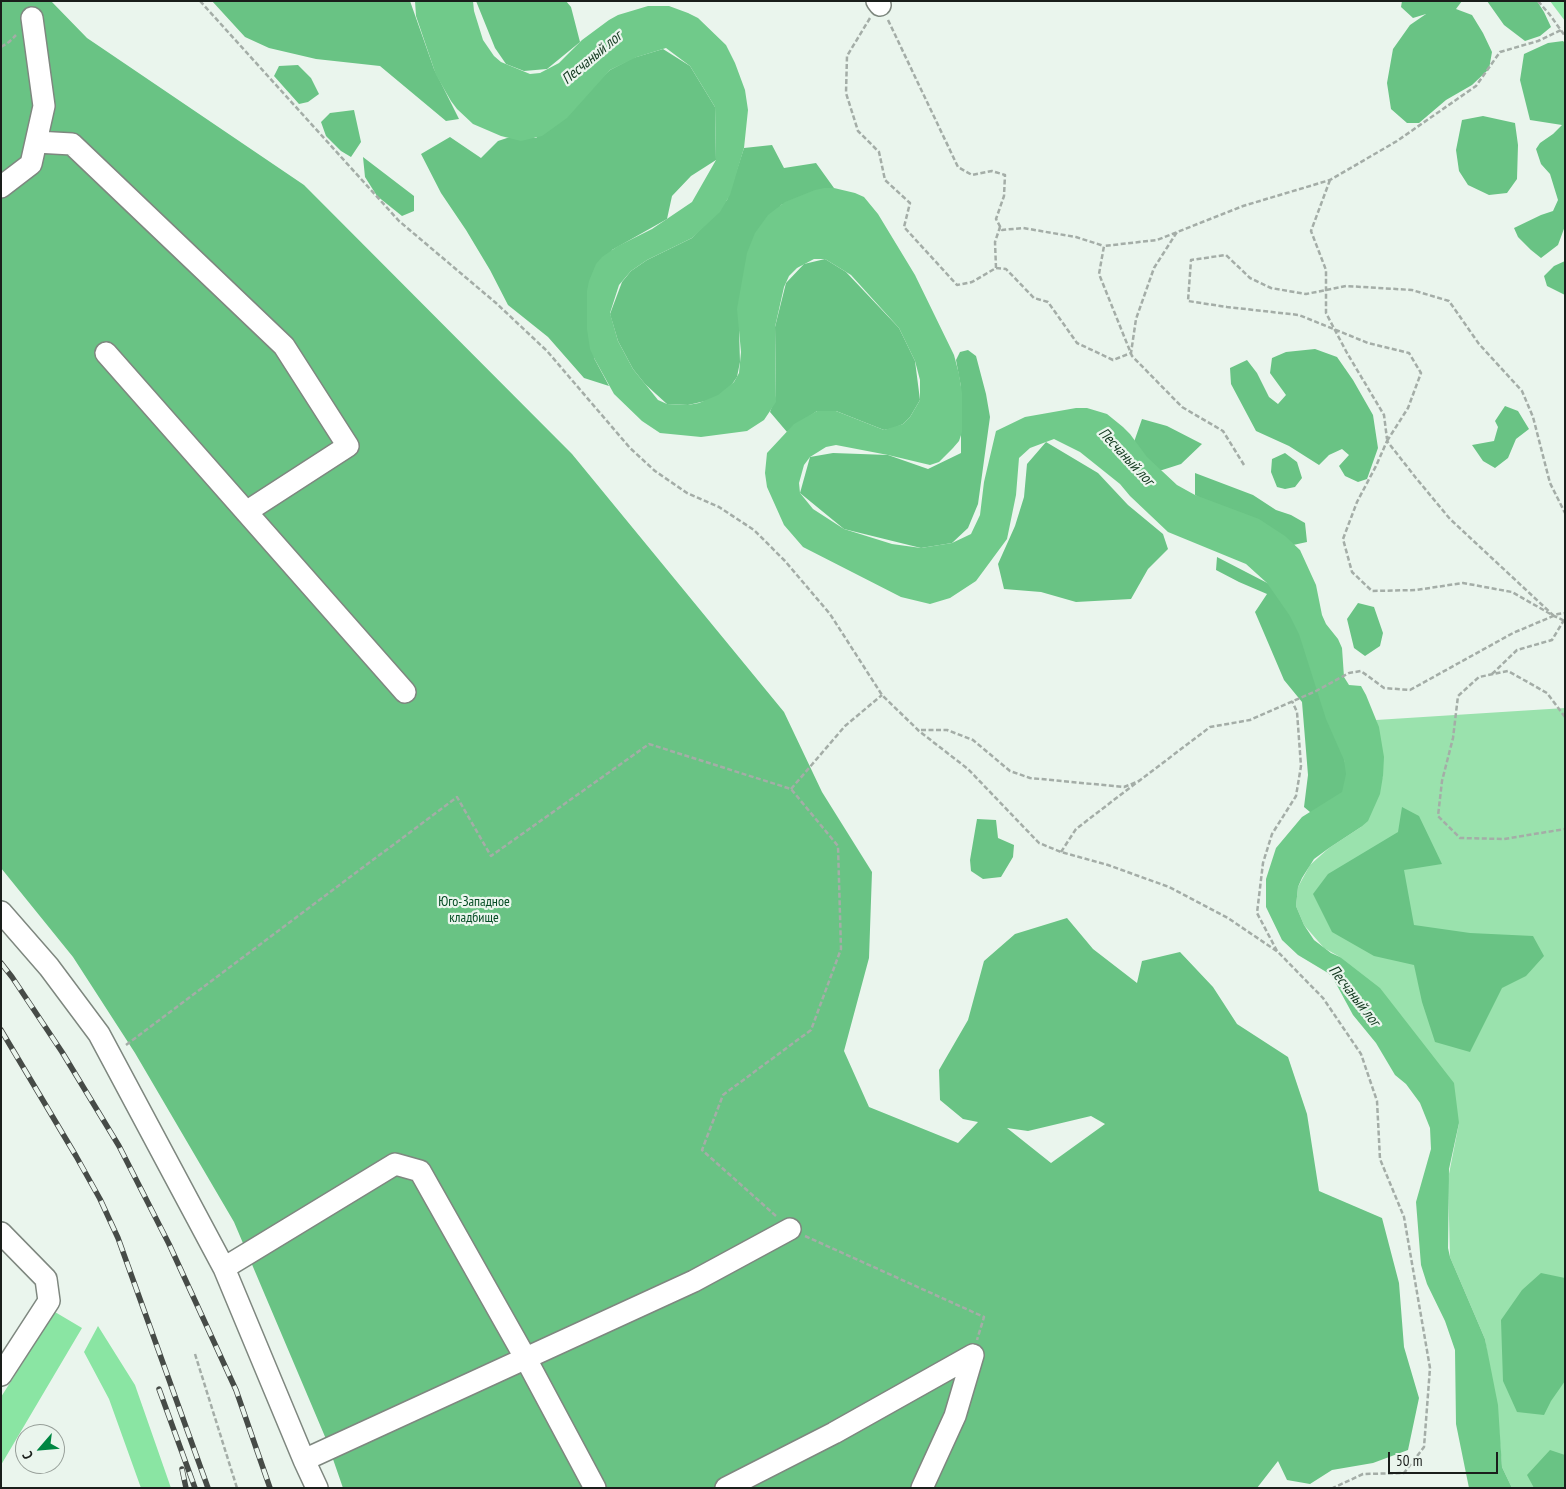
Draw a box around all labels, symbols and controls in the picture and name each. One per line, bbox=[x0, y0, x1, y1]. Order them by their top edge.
water label: Песчаный лог bbox=[558, 28, 626, 88]
water label: Песчаный лог bbox=[1095, 424, 1157, 490]
park label: Юго-Западное кладбище bbox=[438, 894, 510, 926]
water label: Песчаный лог bbox=[1325, 962, 1383, 1030]
north arrow bbox=[15, 1424, 65, 1474]
scale bar bbox=[1391, 1442, 1501, 1474]
text: С bbox=[18, 1448, 37, 1462]
text: 50 m bbox=[1396, 1451, 1422, 1470]

